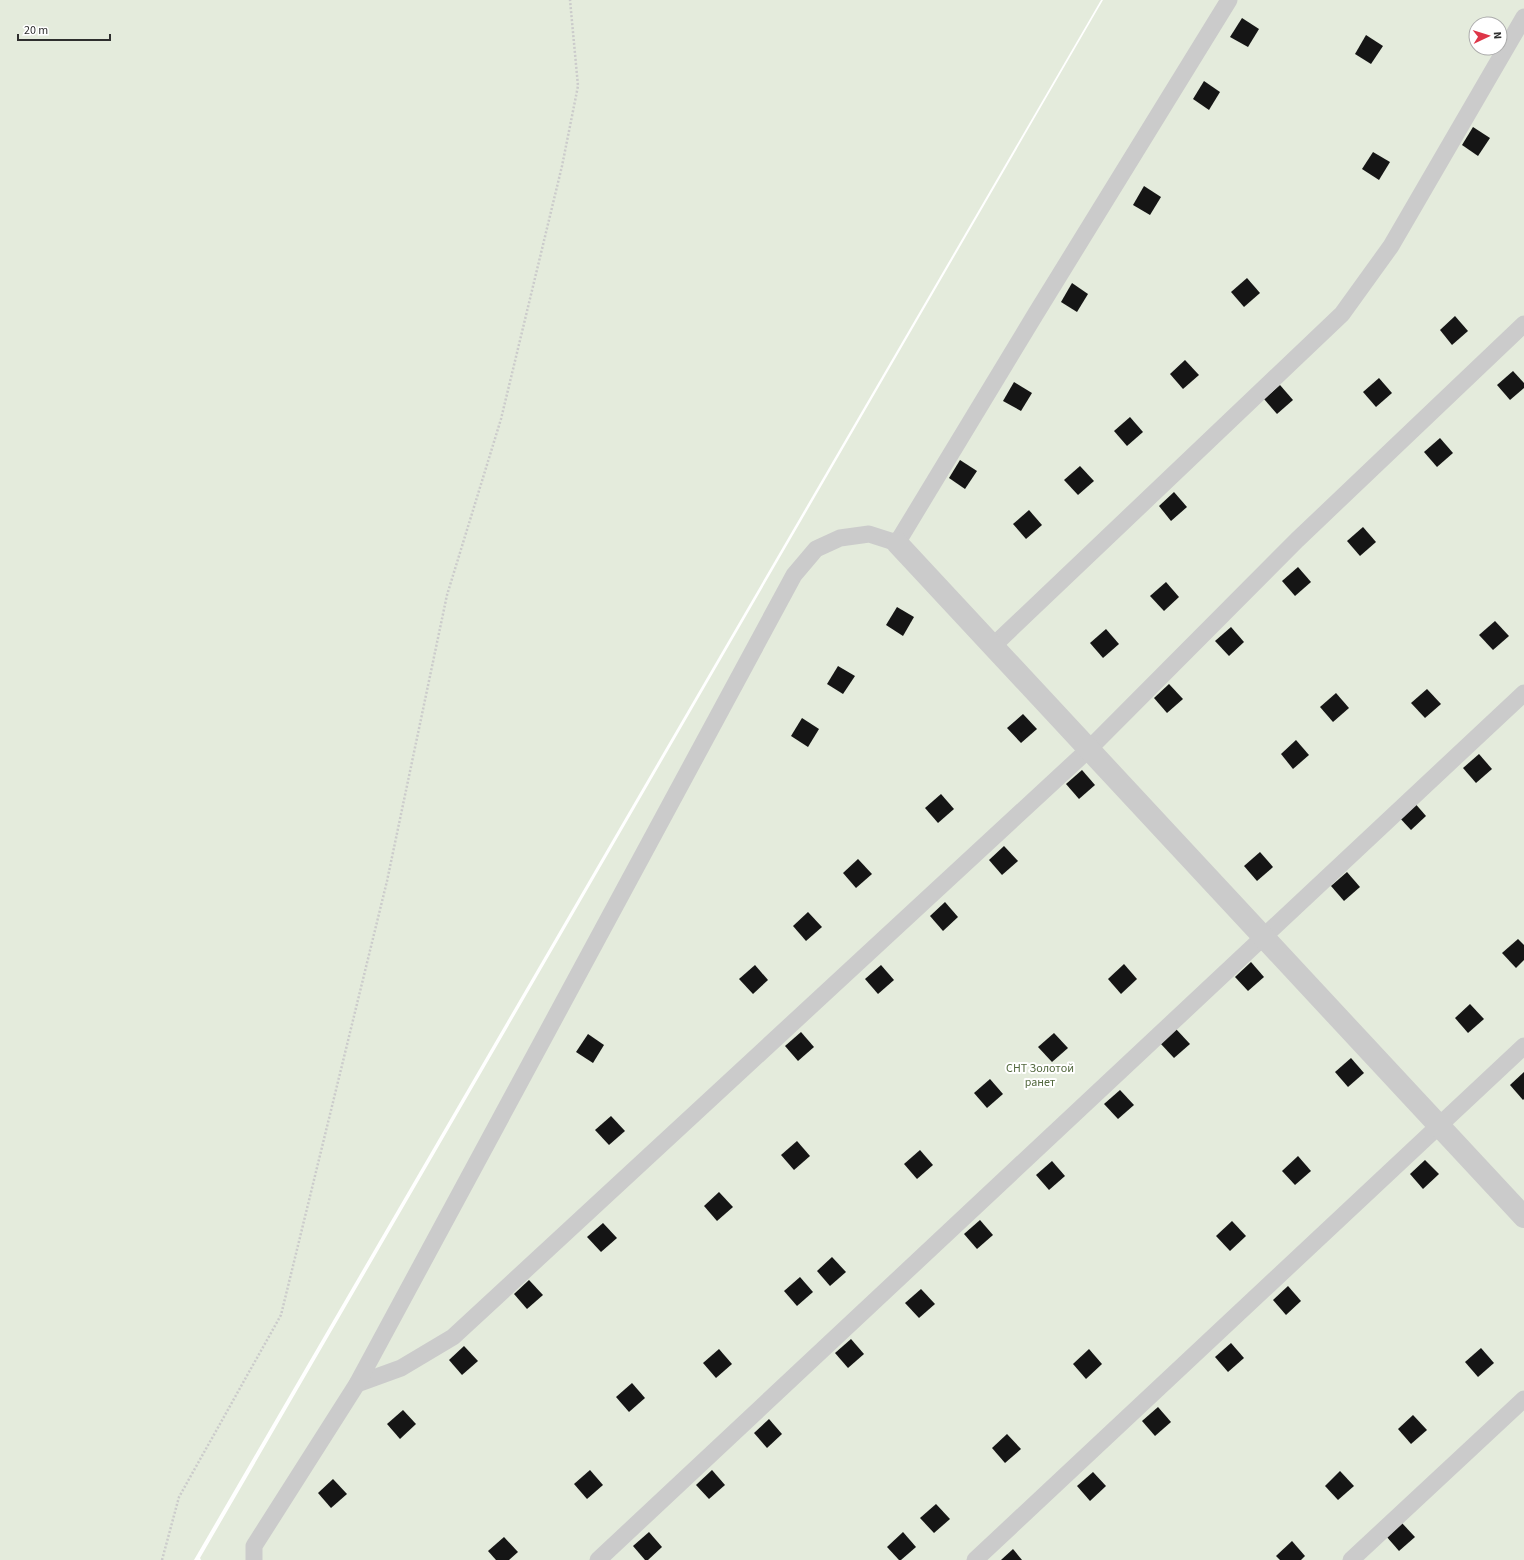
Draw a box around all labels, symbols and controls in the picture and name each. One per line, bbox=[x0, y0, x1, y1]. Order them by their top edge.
scale bar bbox=[18, 16, 110, 42]
north arrow bbox=[1468, 16, 1508, 56]
text: 20 m bbox=[24, 22, 48, 39]
text: N bbox=[1490, 31, 1505, 40]
park label: СНТ Золотой ранет bbox=[1006, 1060, 1074, 1091]

